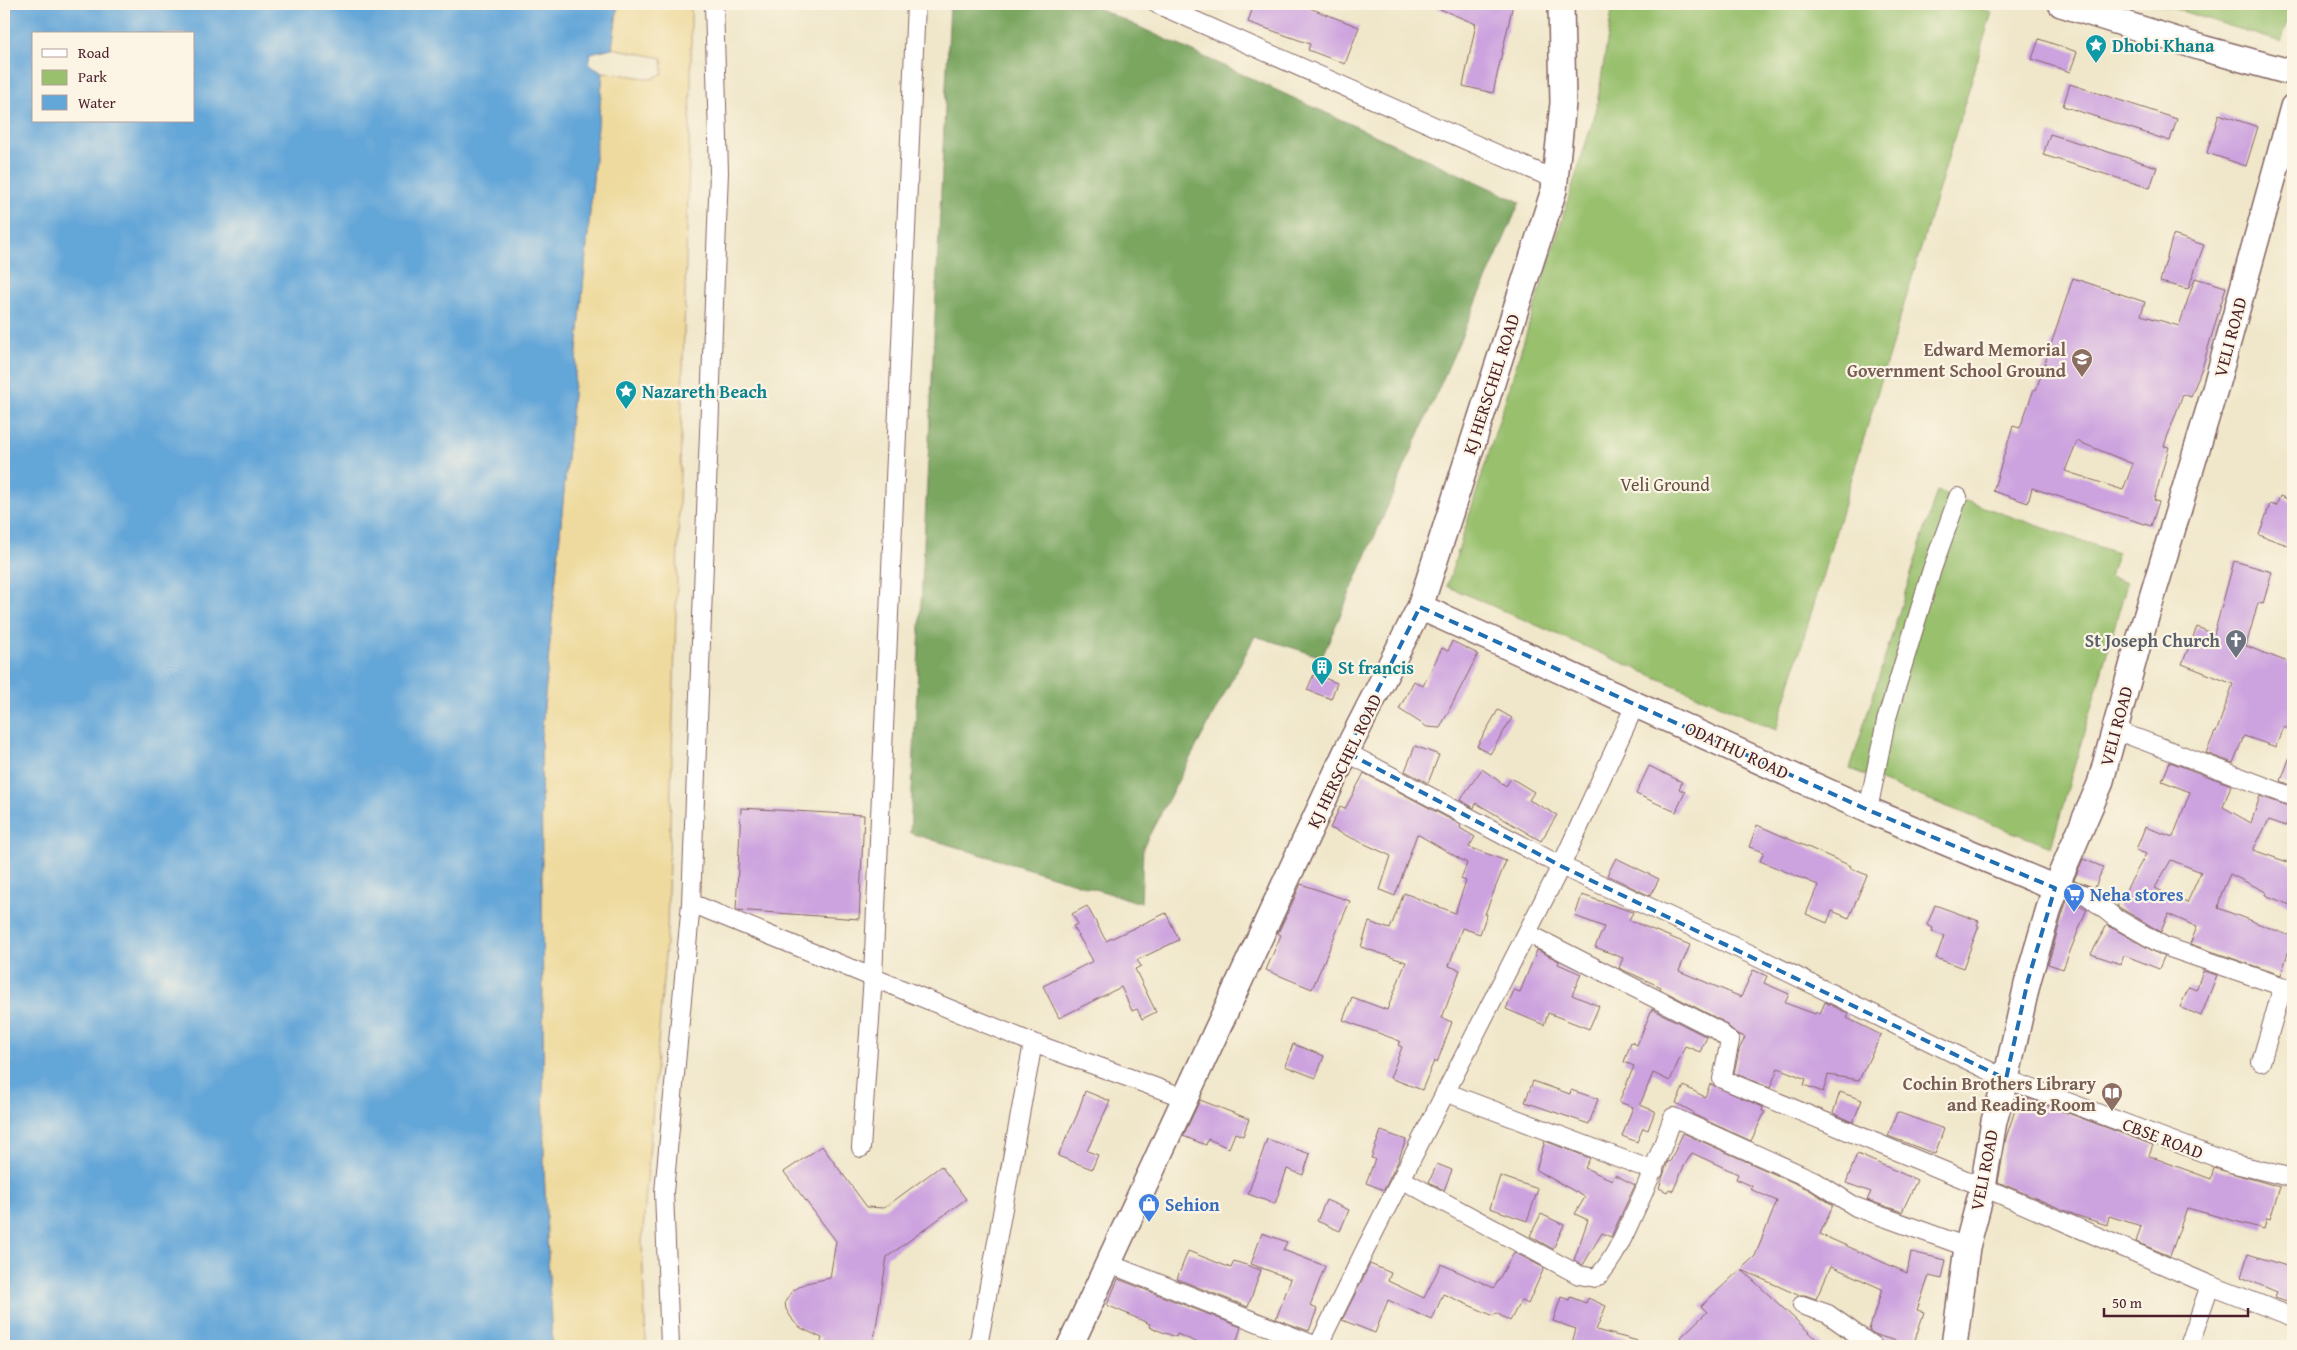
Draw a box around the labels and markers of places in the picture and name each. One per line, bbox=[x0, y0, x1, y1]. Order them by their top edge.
place label: Dhobi Khana bbox=[2112, 32, 2215, 59]
place icon: Dhobi Khana bbox=[2084, 33, 2108, 64]
place label: Edward Memorial Government School Ground bbox=[1847, 336, 2067, 384]
school or university icon: Edward Memorial Government School Ground bbox=[2070, 347, 2094, 378]
place label: Nazareth Beach bbox=[642, 378, 768, 405]
place icon: Nazareth Beach bbox=[614, 379, 638, 410]
place label: St Joseph Church bbox=[2085, 627, 2220, 654]
church icon: St Joseph Church bbox=[2224, 628, 2248, 659]
place label: St francis bbox=[1338, 654, 1414, 681]
building icon: St francis bbox=[1310, 655, 1334, 686]
place label: Neha stores bbox=[2090, 881, 2184, 908]
supermarket icon: Neha stores bbox=[2062, 882, 2086, 913]
place label: Cochin Brothers Library and Reading Room bbox=[1903, 1070, 2097, 1118]
library icon: Cochin Brothers Library and Reading Room bbox=[2100, 1081, 2124, 1112]
place label: Sehion bbox=[1165, 1191, 1220, 1218]
shop icon: Sehion bbox=[1137, 1192, 1161, 1223]

